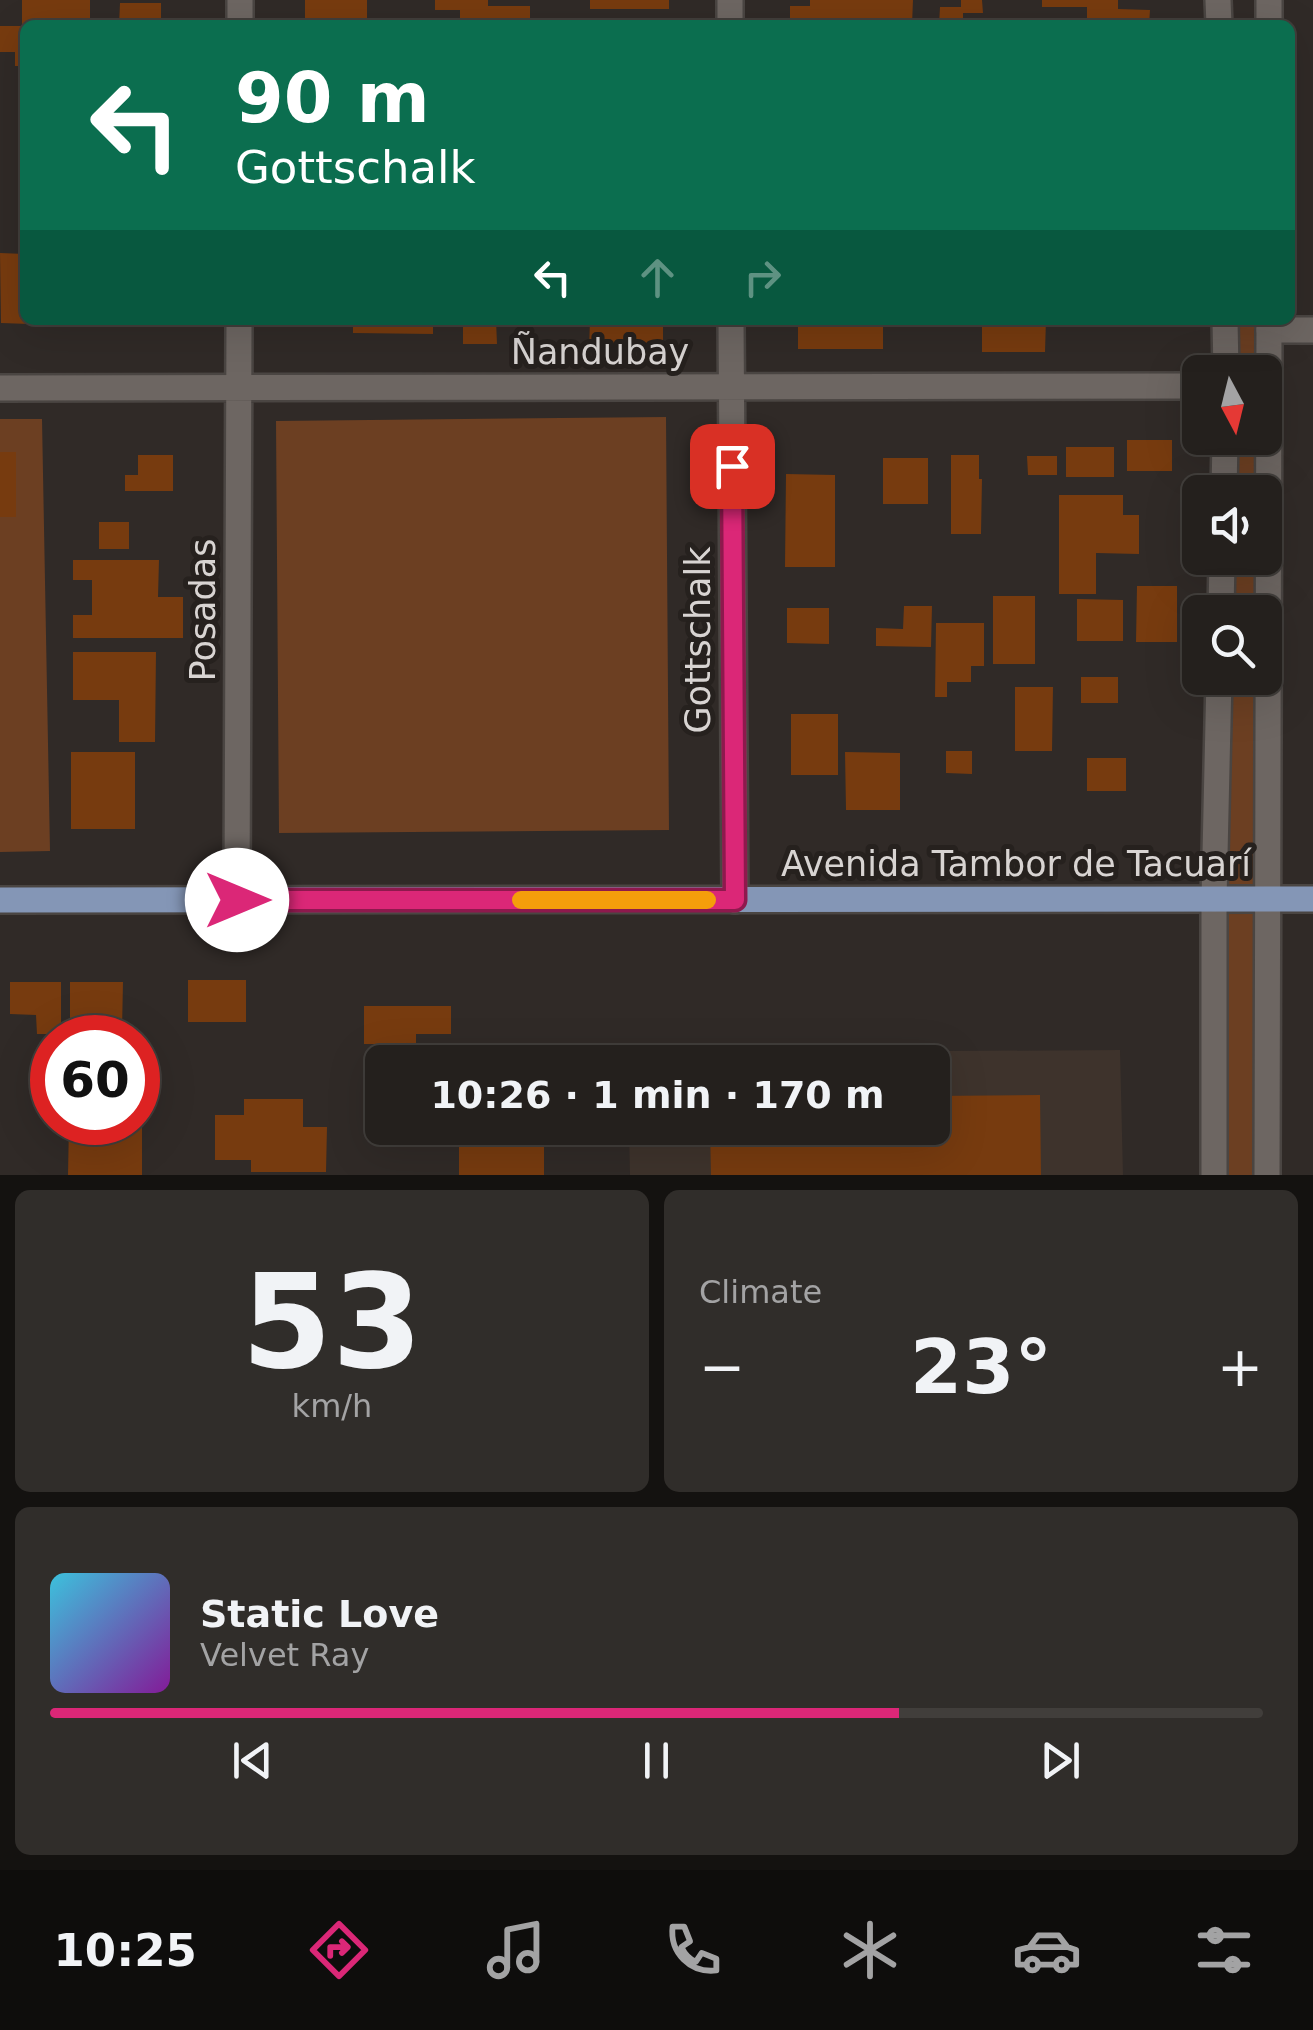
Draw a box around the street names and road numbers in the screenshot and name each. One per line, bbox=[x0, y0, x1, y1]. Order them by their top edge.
street label: Ñandubay bbox=[511, 331, 689, 372]
street label: Posadas bbox=[183, 539, 223, 681]
street label: Gottschalk bbox=[678, 546, 718, 734]
street label: Avenida Tambor de Tacuarí bbox=[781, 844, 1252, 884]

